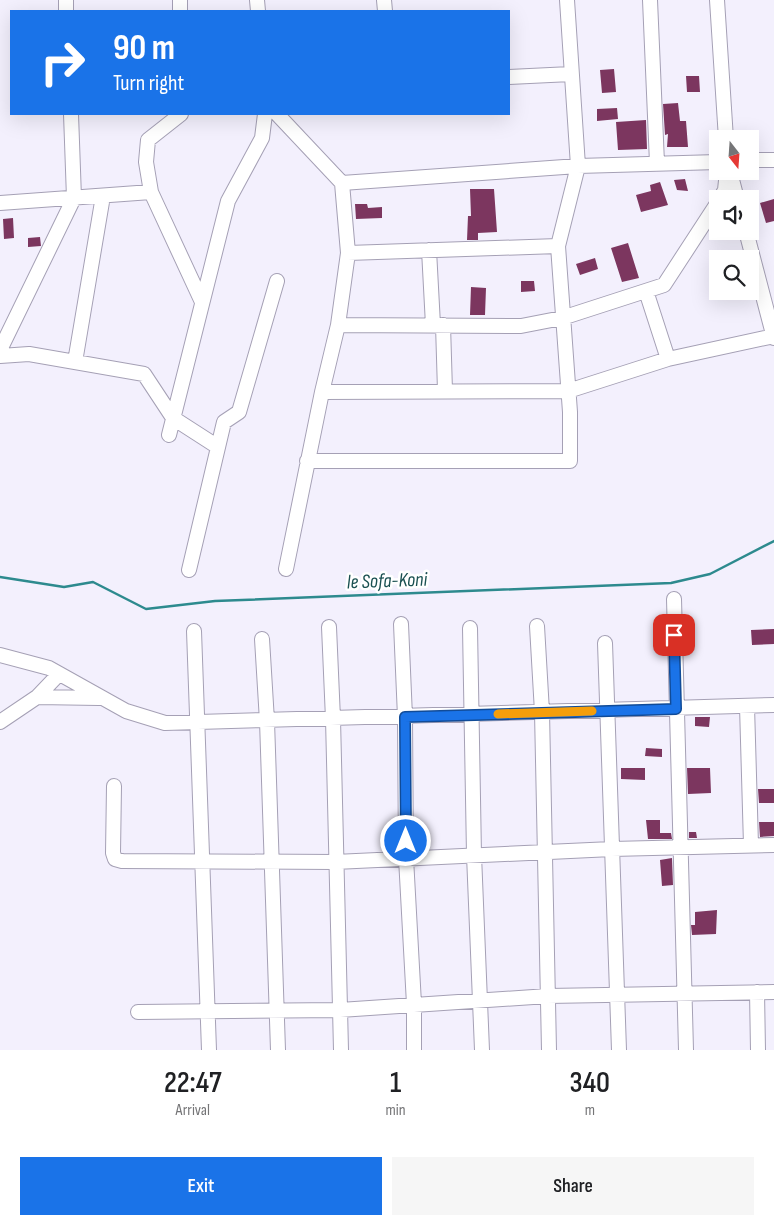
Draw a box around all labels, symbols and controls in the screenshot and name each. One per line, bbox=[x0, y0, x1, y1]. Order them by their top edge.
text: 90 m bbox=[113, 27, 175, 70]
icon: right bbox=[30, 30, 95, 95]
text: Turn right bbox=[113, 70, 184, 97]
north arrow bbox=[709, 130, 759, 180]
map controls bbox=[709, 130, 759, 300]
button: sound bbox=[709, 190, 759, 240]
button: search bbox=[709, 250, 759, 300]
water label: le Sofa-Koni bbox=[346, 568, 429, 594]
pin bbox=[653, 614, 695, 656]
icon: arrive bbox=[660, 621, 688, 649]
position arrow bbox=[379, 814, 431, 866]
text: 22:47 bbox=[164, 1065, 222, 1101]
text: 1 bbox=[390, 1065, 401, 1101]
text: 340 bbox=[570, 1065, 610, 1101]
text: Arrival bbox=[176, 1101, 210, 1120]
text: min bbox=[386, 1101, 406, 1120]
text: m bbox=[585, 1101, 595, 1120]
button: Exit bbox=[20, 1157, 382, 1215]
button: Share bbox=[392, 1157, 754, 1215]

